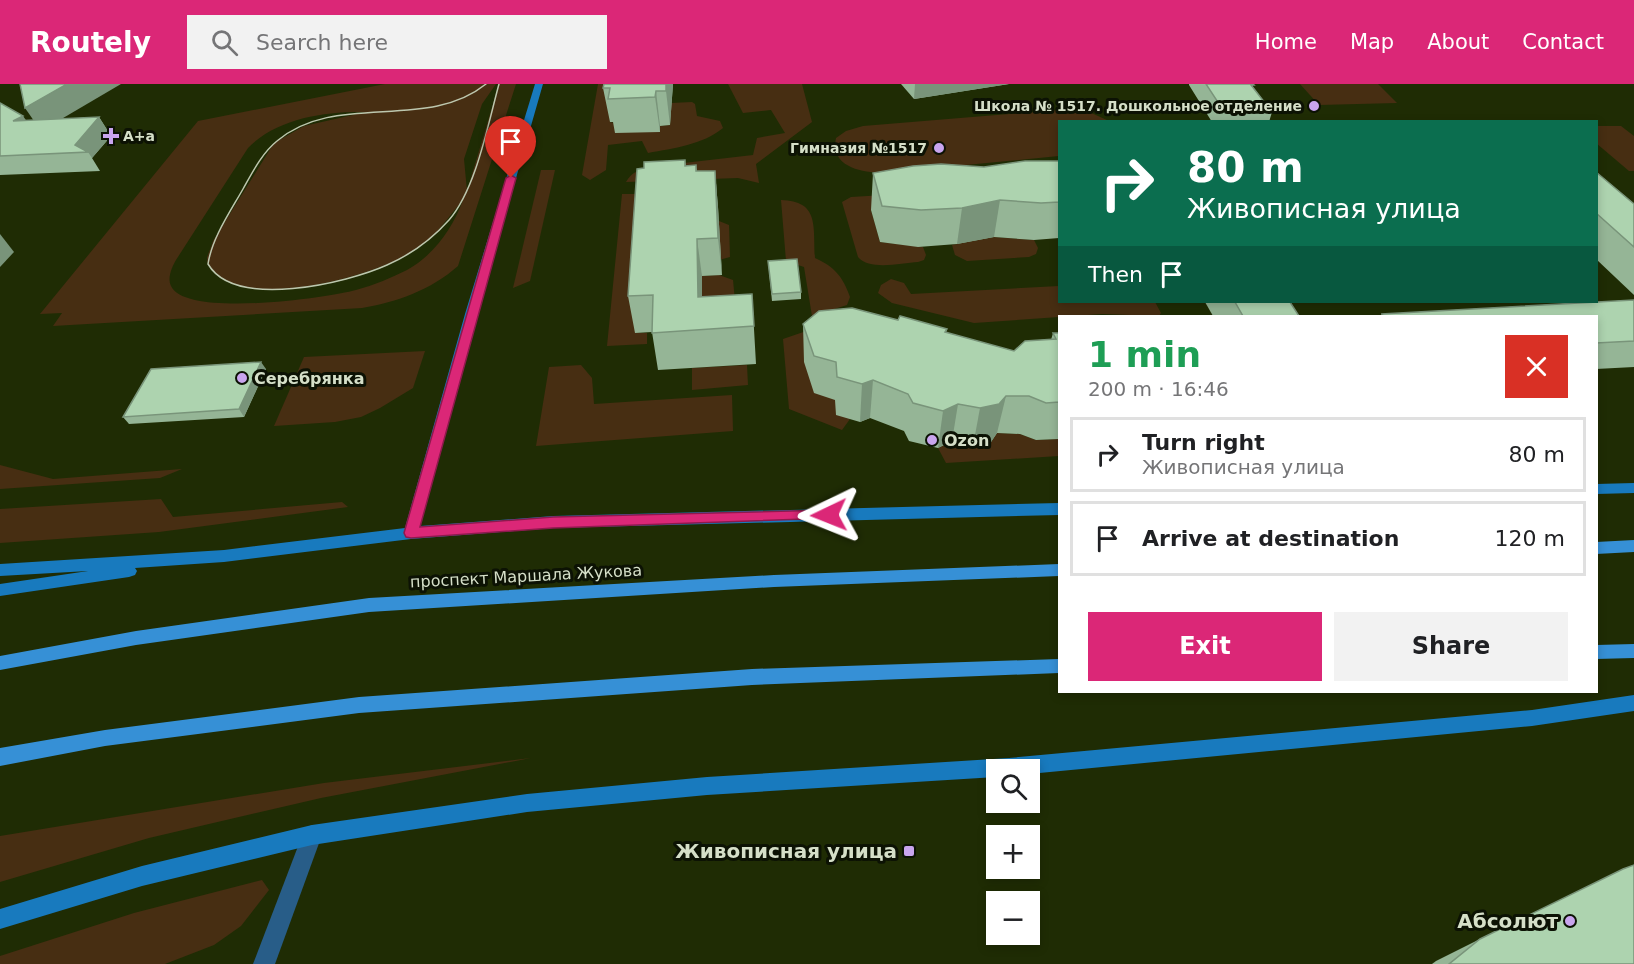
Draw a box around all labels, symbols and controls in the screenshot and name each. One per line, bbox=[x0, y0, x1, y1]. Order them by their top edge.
search box bbox=[187, 15, 607, 69]
text: Routely bbox=[30, 26, 151, 59]
icon: search bbox=[208, 26, 241, 59]
text: Search here bbox=[256, 30, 388, 55]
text: Home bbox=[1255, 30, 1317, 54]
text: Map bbox=[1350, 30, 1394, 54]
text: About bbox=[1427, 30, 1489, 54]
text: Contact bbox=[1522, 30, 1604, 54]
place label: Школа № 1517. Дошкольное отделение bbox=[974, 98, 1302, 114]
marker: Школа № 1517. Дошкольное отделение bbox=[1307, 99, 1321, 113]
pin bbox=[485, 116, 536, 178]
icon: arrive bbox=[494, 125, 527, 158]
place label: А+а bbox=[123, 128, 155, 144]
marker: А+а bbox=[104, 129, 118, 143]
place label: Гимназия №1517 bbox=[790, 140, 927, 156]
marker: Гимназия №1517 bbox=[932, 141, 946, 155]
text: 80 m bbox=[1187, 143, 1304, 192]
icon: right bbox=[1088, 144, 1166, 222]
text: Живописная улица bbox=[1187, 193, 1461, 224]
icon: arrive bbox=[1155, 258, 1188, 291]
text: Then bbox=[1088, 262, 1143, 287]
text: 1 min bbox=[1088, 334, 1201, 375]
button: close bbox=[1505, 335, 1568, 398]
place label: Серебрянка bbox=[254, 369, 365, 388]
marker: Серебрянка bbox=[235, 371, 249, 385]
text: 200 m · 16:46 bbox=[1088, 377, 1229, 401]
text: Turn right bbox=[1142, 430, 1265, 455]
place label: Ozon bbox=[944, 431, 989, 450]
marker: Ozon bbox=[925, 433, 939, 447]
icon: right bbox=[1091, 438, 1124, 471]
text: 80 m bbox=[1509, 442, 1565, 467]
text: Живописная улица bbox=[1142, 455, 1345, 479]
position arrow bbox=[797, 483, 861, 547]
icon: arrive bbox=[1091, 522, 1124, 555]
text: Arrive at destination bbox=[1142, 526, 1399, 551]
text: 120 m bbox=[1495, 526, 1565, 551]
street label: проспект Маршала Жукова bbox=[410, 560, 642, 592]
button: Exit bbox=[1088, 612, 1322, 681]
button: Share bbox=[1334, 612, 1568, 681]
map controls bbox=[986, 759, 1040, 945]
button: search bbox=[986, 759, 1040, 813]
button: + bbox=[986, 825, 1040, 879]
place label: Живописная улица bbox=[675, 839, 897, 863]
marker: Живописная улица bbox=[902, 844, 916, 858]
button: − bbox=[986, 891, 1040, 945]
place label: Абсолют bbox=[1457, 909, 1558, 933]
marker: Абсолют bbox=[1563, 914, 1577, 928]

